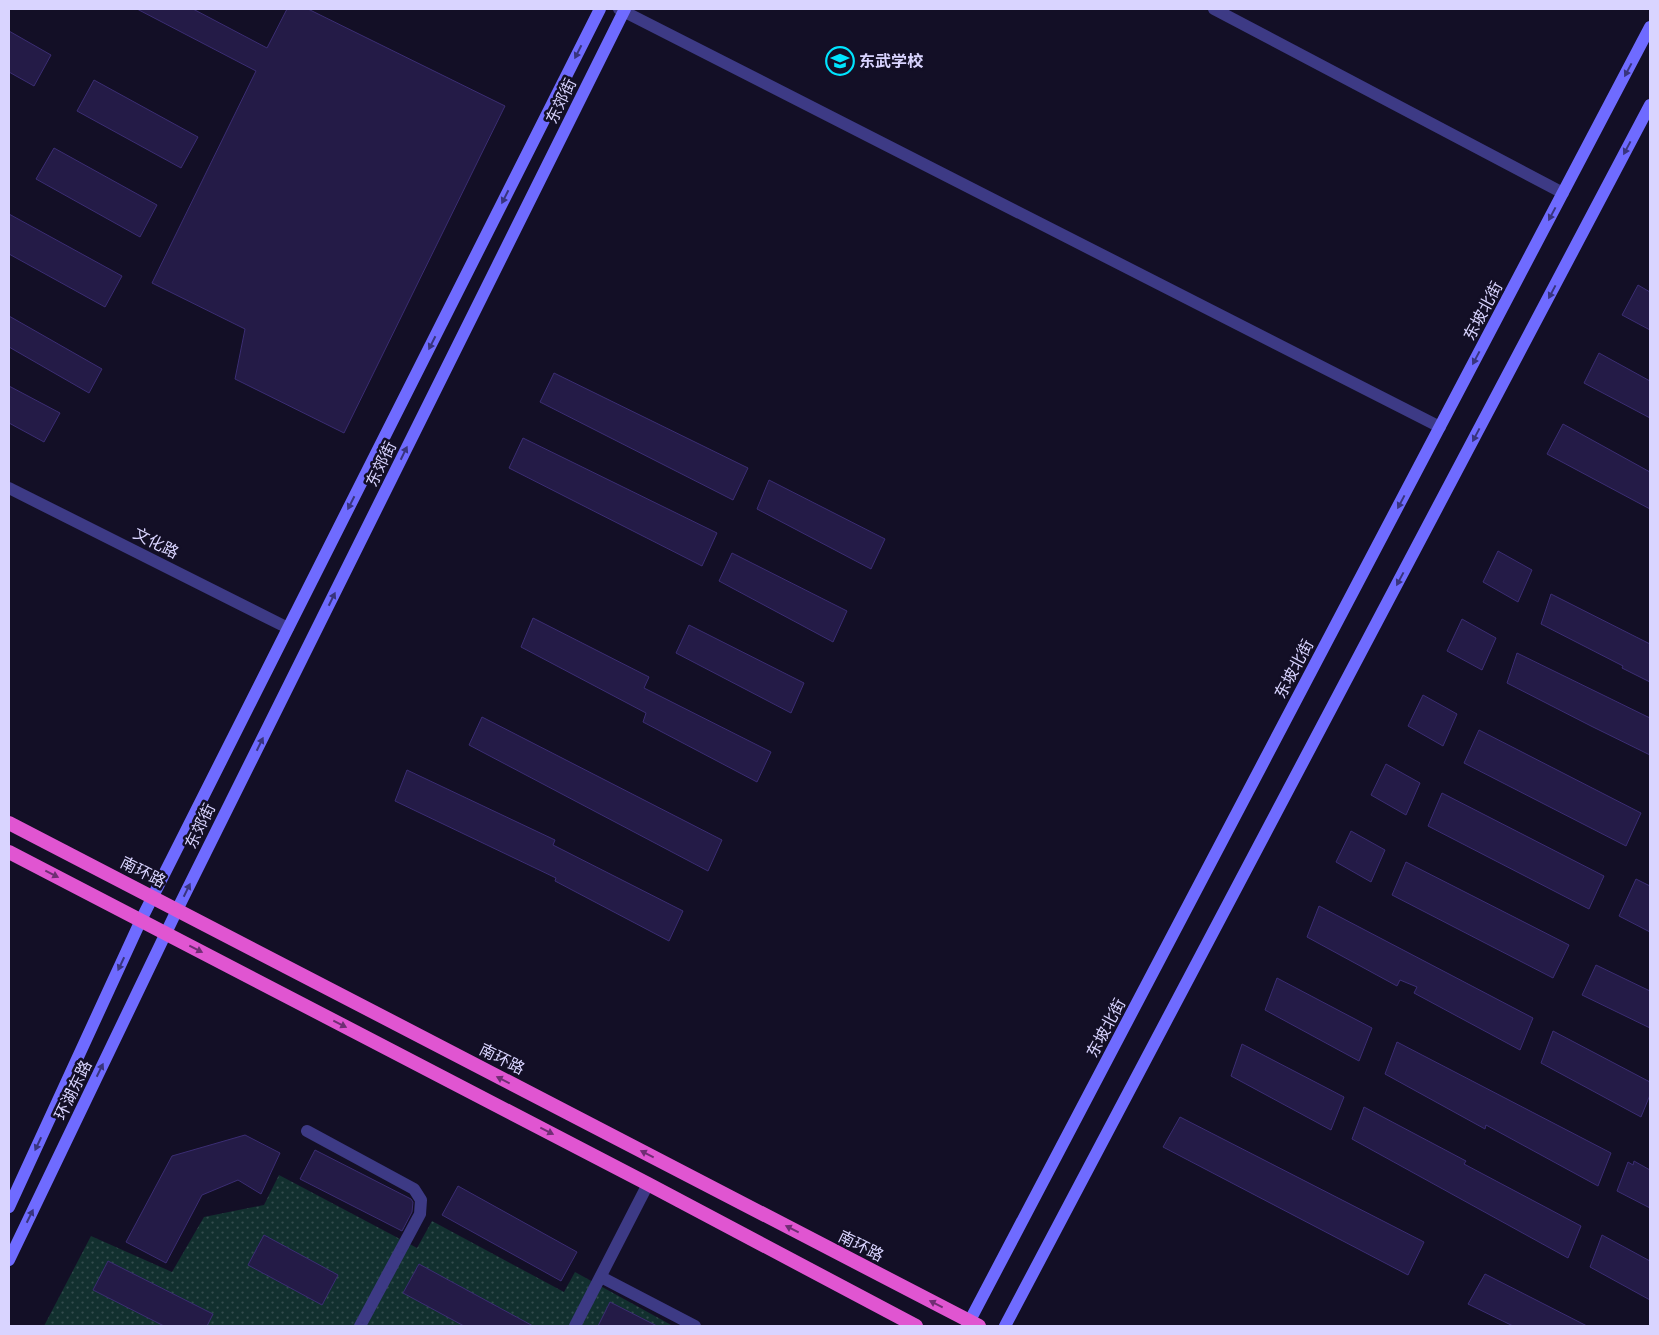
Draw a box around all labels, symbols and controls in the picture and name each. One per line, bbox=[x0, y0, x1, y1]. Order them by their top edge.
one-way arrow bbox=[574, 45, 582, 59]
school or university icon: 东武学校 bbox=[825, 46, 855, 76]
place label: 东武学校 bbox=[859, 52, 924, 71]
one-way arrow bbox=[1623, 64, 1632, 77]
street label: 东郊街 bbox=[542, 75, 580, 127]
one-way arrow bbox=[1623, 141, 1632, 155]
one-way arrow bbox=[501, 190, 509, 205]
one-way arrow bbox=[1548, 207, 1556, 222]
street label: 东坡北街 bbox=[1460, 278, 1506, 344]
one-way arrow bbox=[1548, 284, 1556, 299]
one-way arrow bbox=[428, 335, 436, 350]
one-way arrow bbox=[1472, 351, 1480, 365]
one-way arrow bbox=[1472, 428, 1480, 443]
street label: 东郊街 bbox=[362, 438, 400, 490]
one-way arrow bbox=[400, 446, 408, 460]
one-way arrow bbox=[1397, 495, 1405, 509]
one-way arrow bbox=[347, 496, 355, 511]
street label: 文化路 bbox=[130, 524, 182, 562]
one-way arrow bbox=[1396, 572, 1404, 586]
one-way arrow bbox=[328, 591, 336, 606]
street label: 东坡北街 bbox=[1271, 636, 1317, 702]
one-way arrow bbox=[256, 737, 264, 751]
street label: 东郊街 bbox=[181, 800, 219, 852]
street label: 南环路 bbox=[117, 853, 169, 891]
one-way arrow bbox=[45, 870, 59, 878]
one-way arrow bbox=[183, 882, 191, 897]
one-way arrow bbox=[189, 945, 203, 953]
one-way arrow bbox=[116, 957, 124, 971]
street label: 东坡北街 bbox=[1083, 995, 1129, 1061]
one-way arrow bbox=[333, 1020, 348, 1028]
street label: 南环路 bbox=[476, 1040, 528, 1078]
street label: 环湖东路 bbox=[50, 1057, 96, 1123]
one-way arrow bbox=[96, 1063, 104, 1077]
one-way arrow bbox=[496, 1075, 510, 1084]
one-way arrow bbox=[539, 1127, 554, 1135]
one-way arrow bbox=[34, 1136, 42, 1151]
one-way arrow bbox=[640, 1150, 655, 1158]
one-way arrow bbox=[26, 1209, 34, 1223]
one-way arrow bbox=[784, 1225, 799, 1233]
street label: 南环路 bbox=[835, 1227, 887, 1265]
one-way arrow bbox=[929, 1300, 943, 1308]

